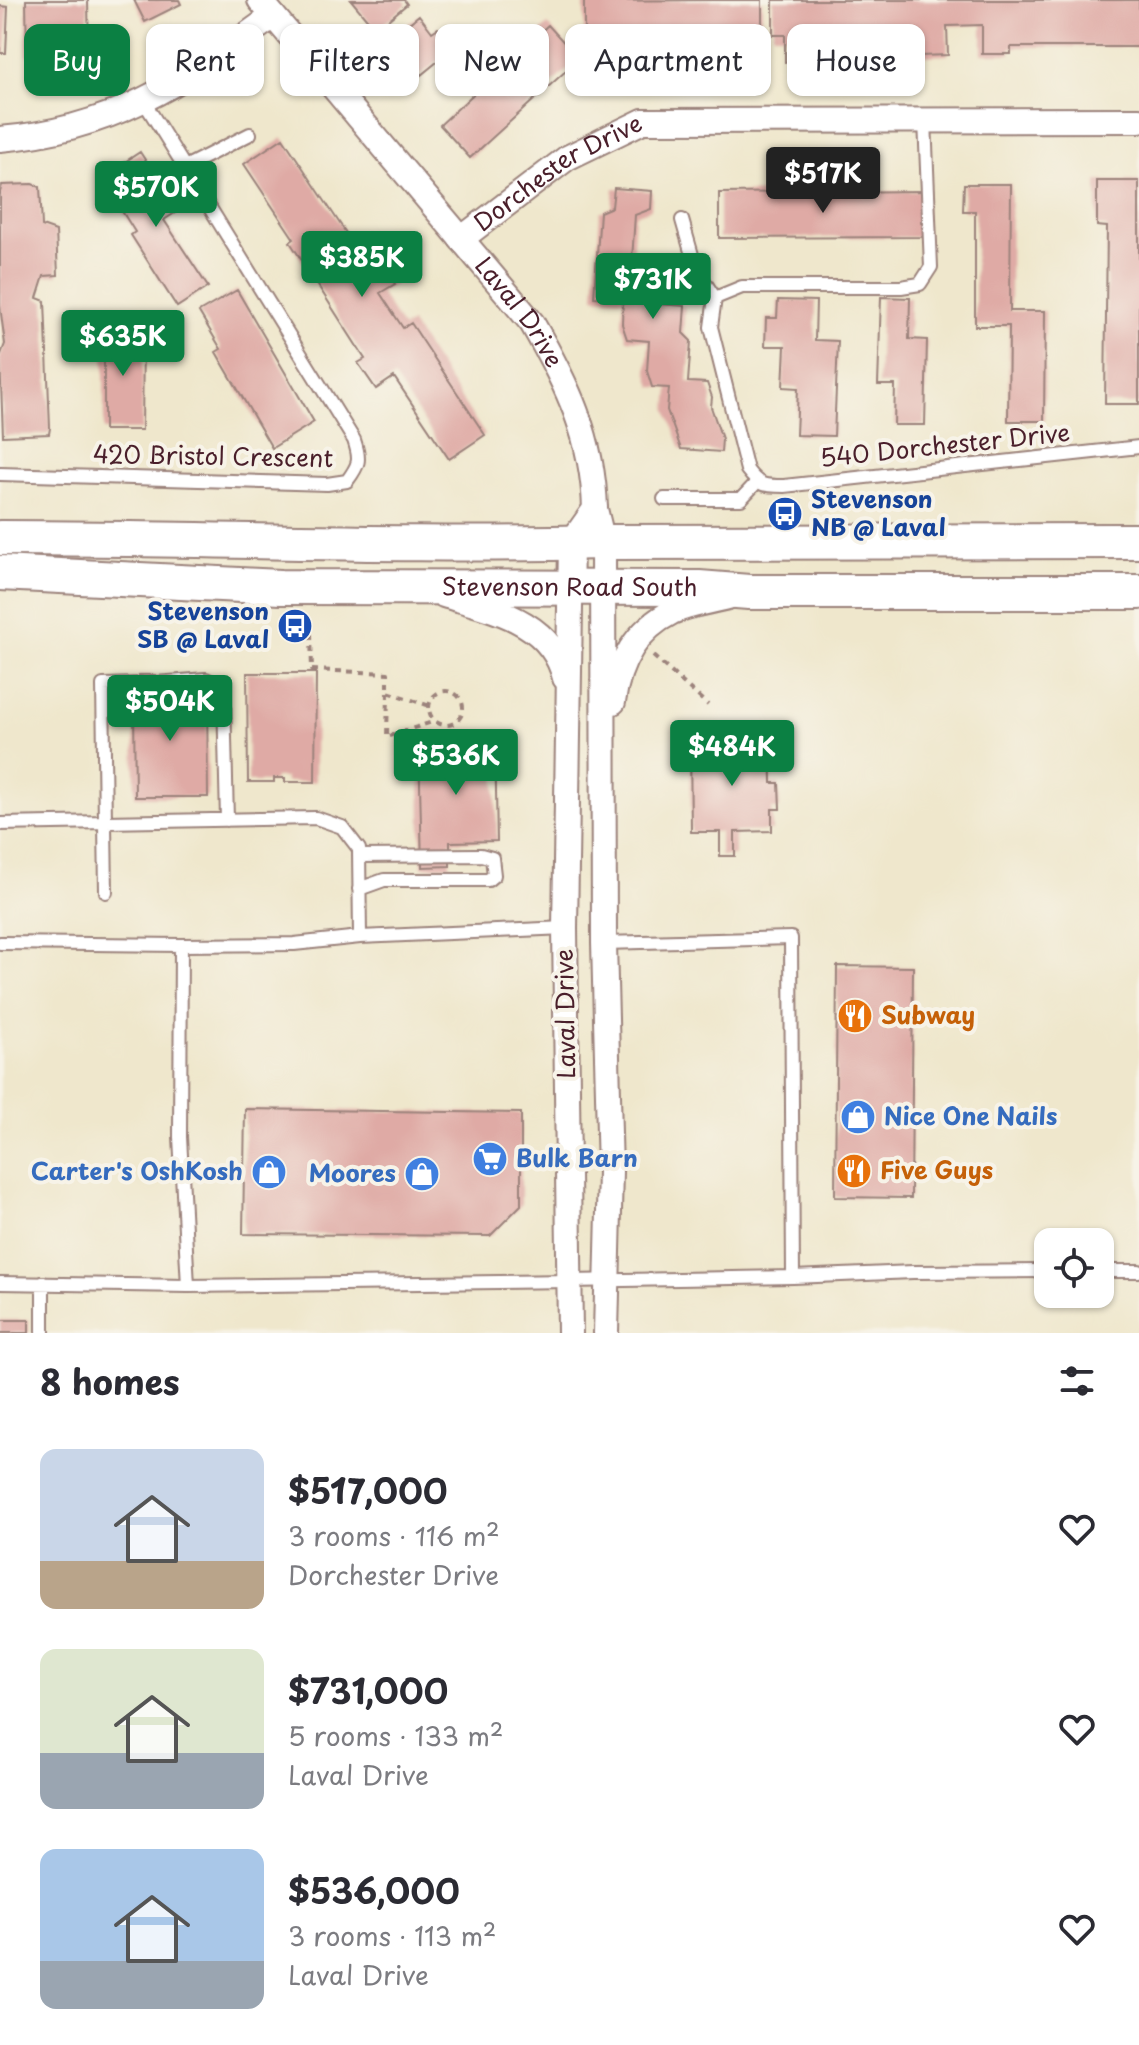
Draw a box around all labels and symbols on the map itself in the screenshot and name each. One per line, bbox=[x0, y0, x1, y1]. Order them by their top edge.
street label: Dorchester Drive bbox=[465, 104, 648, 239]
pin: $517K bbox=[767, 147, 879, 215]
pin: $570K bbox=[100, 161, 212, 229]
pin: $385K bbox=[306, 231, 418, 299]
street label: Laval Drive bbox=[467, 248, 573, 373]
pin: $731K bbox=[597, 253, 709, 321]
pin: $635K bbox=[67, 310, 179, 378]
street label: 540 Dorchester Drive bbox=[818, 413, 1072, 475]
street label: 420 Bristol Crescent bbox=[93, 435, 334, 475]
place label: Stevenson NB @ Laval bbox=[811, 480, 946, 544]
bus stop icon: Stevenson NB @ Laval bbox=[766, 495, 804, 533]
street label: Stevenson Road South bbox=[442, 567, 698, 604]
place label: Stevenson SB @ Laval bbox=[137, 592, 269, 656]
bus stop icon: Stevenson SB @ Laval bbox=[276, 607, 314, 645]
pin: $504K bbox=[114, 675, 226, 743]
pin: $484K bbox=[676, 720, 788, 788]
pin: $536K bbox=[400, 729, 512, 797]
street label: Laval Drive bbox=[545, 949, 583, 1079]
place label: Subway bbox=[881, 996, 975, 1032]
restaurant icon: Subway bbox=[836, 997, 874, 1035]
place label: Nice One Nails bbox=[884, 1097, 1057, 1133]
shop icon: Nice One Nails bbox=[839, 1098, 877, 1136]
place label: Bulk Barn bbox=[516, 1139, 638, 1175]
supermarket icon: Bulk Barn bbox=[471, 1140, 509, 1178]
place label: Five Guys bbox=[880, 1151, 993, 1187]
place label: Carter's OshKosh bbox=[31, 1152, 243, 1188]
restaurant icon: Five Guys bbox=[835, 1152, 873, 1190]
shop icon: Carter's OshKosh bbox=[250, 1153, 288, 1191]
place label: Moores bbox=[309, 1154, 396, 1190]
shop icon: Moores bbox=[403, 1155, 441, 1193]

